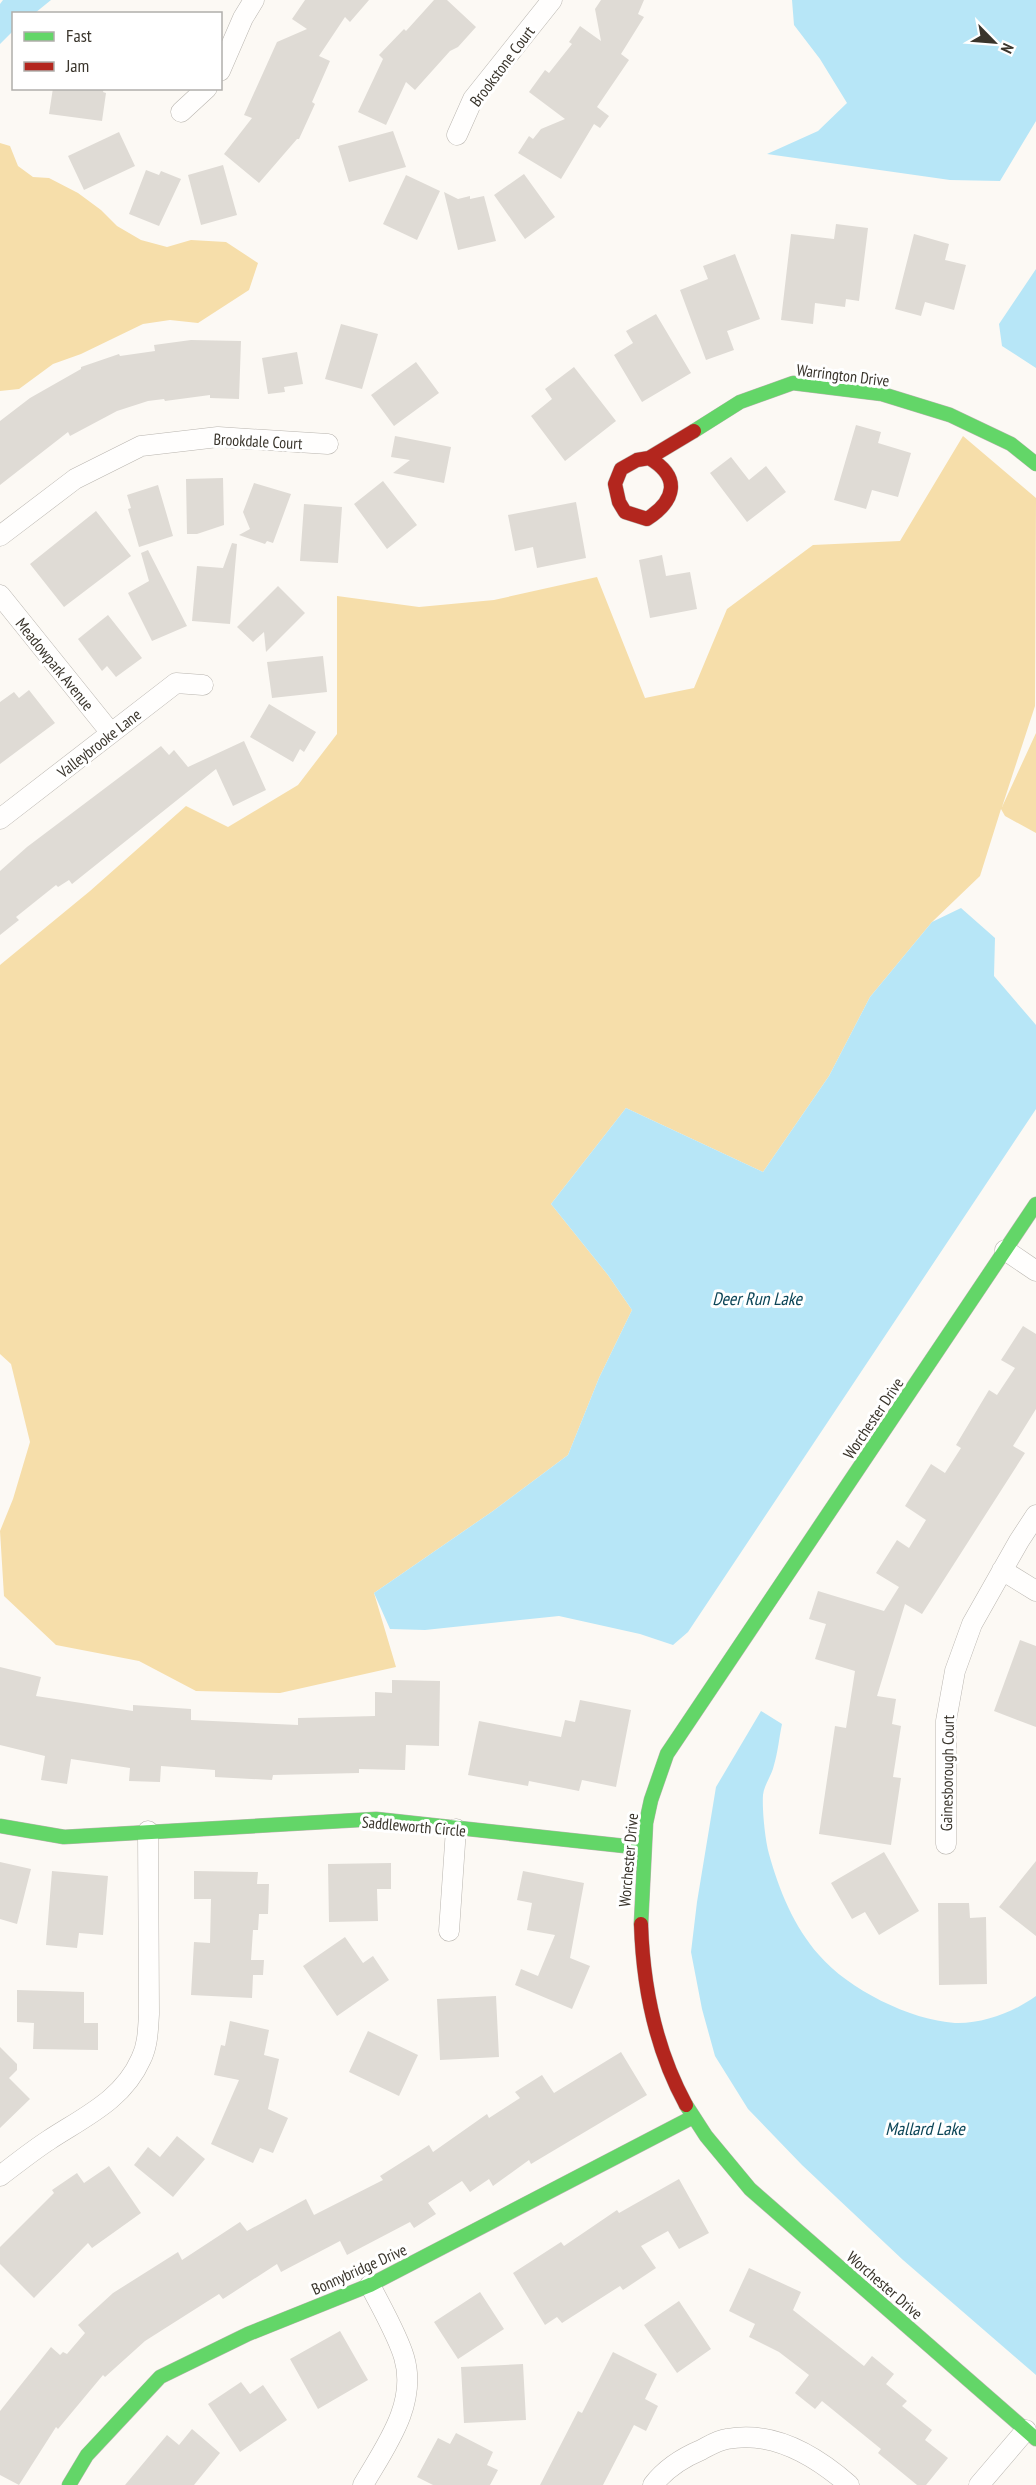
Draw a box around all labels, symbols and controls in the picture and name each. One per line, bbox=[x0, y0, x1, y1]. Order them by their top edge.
legend bbox=[12, 12, 222, 90]
north arrow bbox=[964, 12, 1024, 72]
street label: Brookstone Court bbox=[465, 21, 539, 110]
text: Fast bbox=[66, 24, 92, 47]
text: N bbox=[997, 40, 1018, 56]
text: Jam bbox=[65, 54, 89, 77]
street label: Warrington Drive bbox=[795, 359, 891, 391]
street label: Brookdale Court bbox=[213, 429, 304, 453]
street label: Meadowpark Avenue bbox=[12, 614, 98, 714]
street label: Valleybrooke Lane bbox=[52, 704, 145, 782]
water label: Deer Run Lake bbox=[712, 1287, 803, 1310]
street label: Worchester Drive bbox=[838, 1373, 908, 1463]
street label: Gainesborough Court bbox=[936, 1714, 958, 1831]
street label: Saddleworth Circle bbox=[361, 1811, 467, 1841]
street label: Worchester Drive bbox=[614, 1812, 642, 1908]
water label: Mallard Lake bbox=[885, 2117, 966, 2140]
street label: Bonnybridge Drive bbox=[308, 2239, 410, 2299]
street label: Worchester Drive bbox=[843, 2247, 927, 2323]

